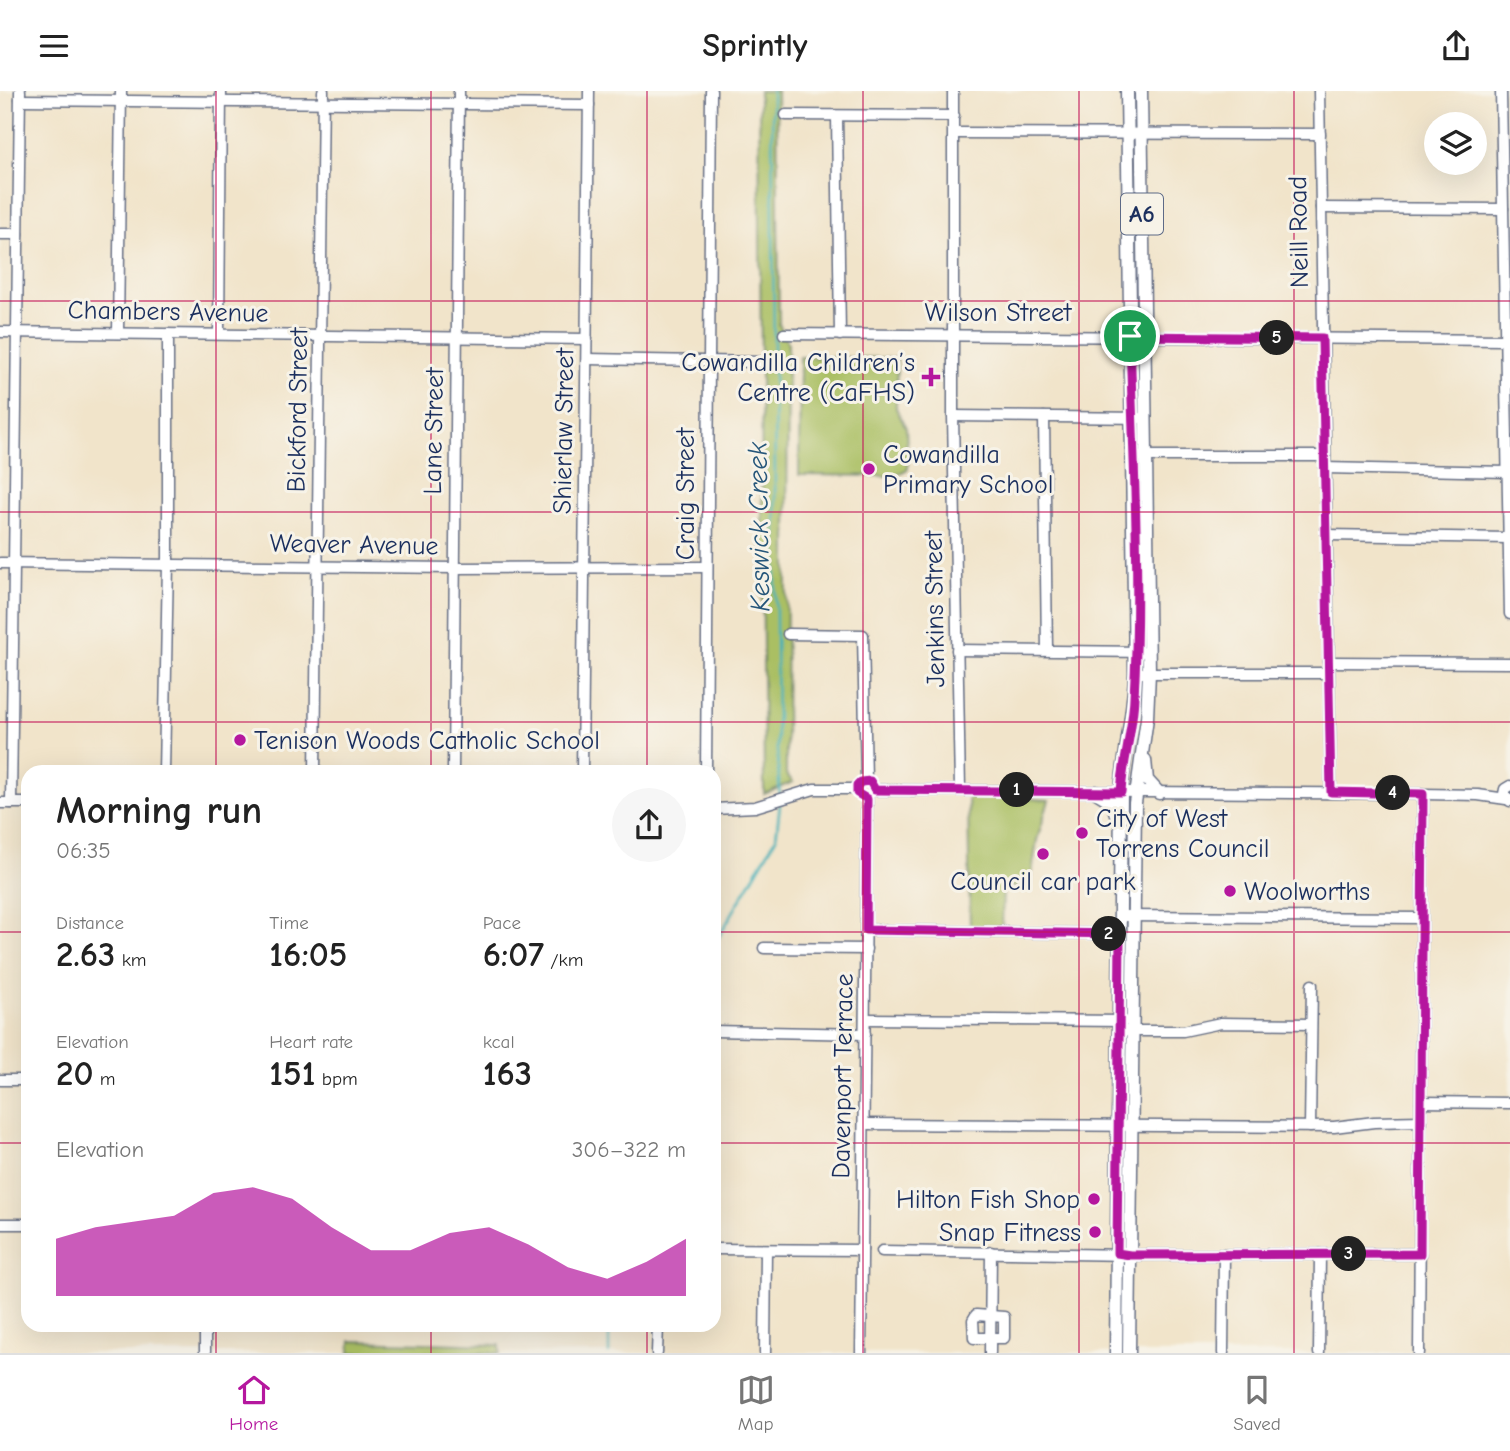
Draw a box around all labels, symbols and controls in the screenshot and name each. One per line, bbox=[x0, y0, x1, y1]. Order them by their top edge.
icon: menu bbox=[35, 27, 73, 65]
text: Sprintly bbox=[703, 27, 807, 64]
icon: share bbox=[1437, 27, 1475, 65]
map controls bbox=[1424, 112, 1487, 175]
button: layers bbox=[1424, 112, 1487, 175]
street label: Neill Road bbox=[1283, 176, 1315, 288]
road number: A6 bbox=[1121, 194, 1163, 235]
street label: Chambers Avenue bbox=[67, 295, 269, 329]
street label: Wilson Street bbox=[925, 298, 1073, 328]
pin bbox=[1100, 306, 1160, 366]
icon: arrive bbox=[1111, 317, 1149, 355]
pin: 5 bbox=[1260, 321, 1294, 355]
street label: Bickford Street bbox=[282, 326, 314, 493]
text: 5 bbox=[1271, 326, 1282, 348]
street label: Shierlaw Street bbox=[548, 346, 580, 514]
place label: Cowandilla Children’s Centre (CaFHS) bbox=[681, 348, 915, 408]
street label: Lane Street bbox=[418, 366, 450, 495]
marker: Cowandilla Children’s Centre (CaFHS) bbox=[921, 367, 941, 387]
street label: Craig Street bbox=[671, 426, 701, 560]
place label: Cowandilla Primary School bbox=[883, 440, 1053, 500]
water label: Keswick Creek bbox=[742, 441, 776, 612]
marker: Cowandilla Primary School bbox=[861, 461, 877, 477]
street label: Weaver Avenue bbox=[269, 529, 439, 561]
street label: Jenkins Street bbox=[919, 529, 951, 688]
place label: Tenison Woods Catholic School bbox=[254, 726, 600, 756]
marker: Tenison Woods Catholic School bbox=[232, 732, 248, 748]
pin: 1 bbox=[1000, 773, 1034, 807]
pin: 4 bbox=[1376, 775, 1410, 811]
text: 1 bbox=[1013, 778, 1020, 800]
text: 4 bbox=[1388, 781, 1397, 803]
button: share bbox=[612, 788, 686, 862]
text: Morning run bbox=[56, 789, 262, 833]
place label: City of West Torrens Council bbox=[1096, 804, 1269, 864]
marker: City of West Torrens Council bbox=[1074, 825, 1090, 841]
text: 06:35 bbox=[56, 837, 111, 864]
marker: Council car park bbox=[1035, 846, 1051, 862]
place label: Council car park bbox=[950, 867, 1136, 897]
place label: Woolworths bbox=[1244, 877, 1370, 907]
marker: Woolworths bbox=[1222, 883, 1238, 899]
text: Distance bbox=[56, 912, 124, 934]
text: Time bbox=[269, 912, 309, 934]
text: Pace bbox=[483, 912, 521, 934]
pin: 2 bbox=[1092, 917, 1126, 951]
text: 2 bbox=[1104, 922, 1113, 944]
text: 2.63 bbox=[56, 934, 115, 975]
text: 16:05 bbox=[269, 934, 347, 975]
text: 6:07 bbox=[483, 934, 544, 975]
text: km bbox=[115, 949, 147, 971]
text: /km bbox=[544, 949, 584, 971]
street label: Davenport Terrace bbox=[826, 973, 860, 1179]
text: Elevation bbox=[56, 1031, 129, 1053]
text: Heart rate bbox=[269, 1031, 353, 1053]
text: kcal bbox=[483, 1031, 515, 1053]
text: 20 bbox=[56, 1053, 93, 1094]
text: 151 bbox=[269, 1053, 315, 1094]
text: 163 bbox=[483, 1053, 532, 1094]
text: m bbox=[93, 1068, 116, 1090]
text: bpm bbox=[315, 1068, 358, 1090]
text: Elevation bbox=[56, 1136, 144, 1163]
text: 306–322 m bbox=[572, 1136, 686, 1163]
place label: Hilton Fish Shop bbox=[896, 1185, 1080, 1215]
marker: Hilton Fish Shop bbox=[1086, 1191, 1102, 1207]
place label: Snap Fitness bbox=[939, 1218, 1081, 1248]
marker: Snap Fitness bbox=[1087, 1224, 1103, 1240]
pin: 3 bbox=[1332, 1237, 1366, 1271]
text: 3 bbox=[1344, 1242, 1353, 1264]
tab: Home bbox=[229, 1371, 278, 1435]
tab: Map bbox=[737, 1371, 775, 1435]
tab: Saved bbox=[1233, 1371, 1281, 1435]

